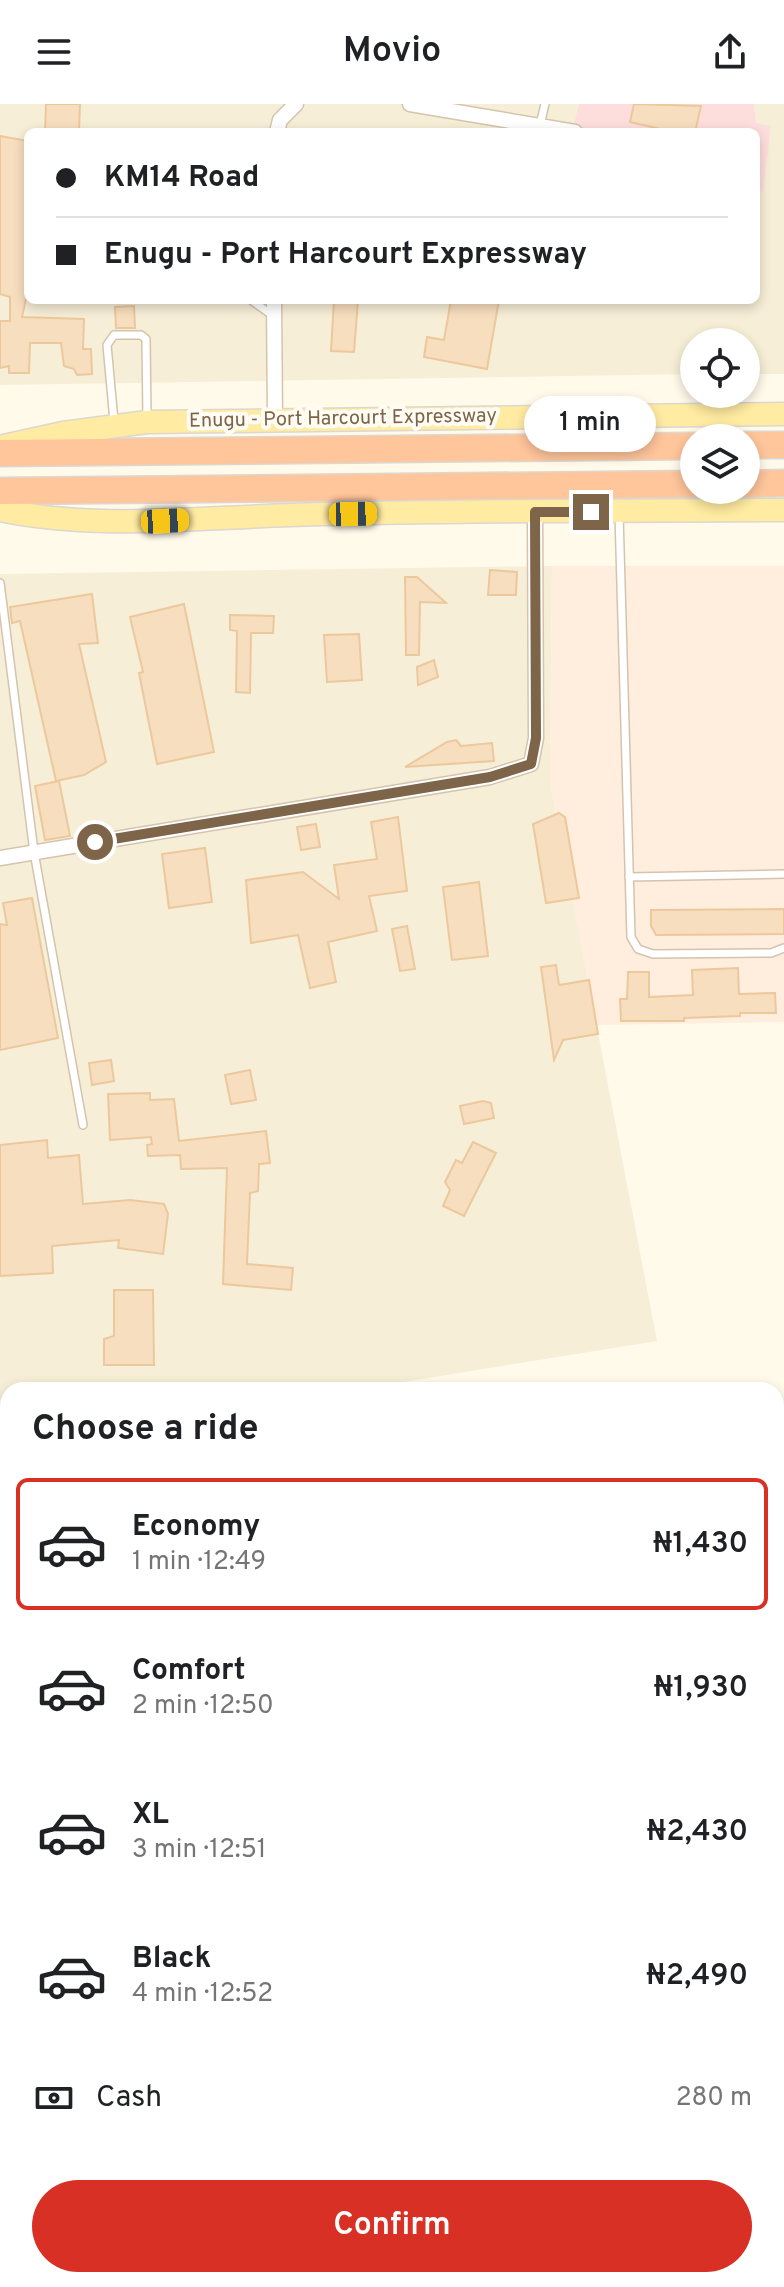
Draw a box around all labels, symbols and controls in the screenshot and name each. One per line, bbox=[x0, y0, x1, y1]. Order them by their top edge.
text: Movio bbox=[343, 29, 441, 75]
icon: menu bbox=[32, 30, 76, 74]
icon: share bbox=[708, 30, 752, 74]
text: KM14 Road bbox=[104, 160, 259, 197]
text: Enugu - Port Harcourt Expressway bbox=[104, 237, 587, 274]
map controls bbox=[680, 328, 760, 504]
button: locate bbox=[680, 328, 760, 408]
callout: 1 min bbox=[525, 396, 657, 452]
street label: Enugu - Port Harcourt Expressway bbox=[189, 403, 497, 435]
text: 1 min bbox=[559, 407, 621, 440]
button: layers bbox=[680, 424, 760, 504]
route end bbox=[573, 494, 609, 530]
car bbox=[329, 502, 377, 526]
car bbox=[140, 508, 190, 534]
route start bbox=[77, 824, 113, 860]
text: Choose a ride bbox=[32, 1407, 258, 1453]
icon: car bbox=[36, 1508, 108, 1580]
text: Economy bbox=[132, 1509, 260, 1546]
text: ₦1,430 bbox=[653, 1526, 748, 1563]
text: 1 min · 12:49 bbox=[132, 1546, 266, 1579]
icon: car bbox=[36, 1652, 108, 1724]
text: Comfort bbox=[132, 1653, 245, 1690]
text: ₦1,930 bbox=[654, 1670, 748, 1707]
text: 2 min · 12:50 bbox=[132, 1690, 274, 1723]
icon: car bbox=[36, 1796, 108, 1868]
text: XL bbox=[132, 1797, 169, 1834]
text: ₦2,430 bbox=[646, 1814, 748, 1851]
text: 3 min · 12:51 bbox=[132, 1834, 267, 1867]
icon: car bbox=[36, 1940, 108, 2012]
text: Black bbox=[132, 1941, 211, 1978]
text: ₦2,490 bbox=[646, 1958, 748, 1995]
text: 4 min · 12:52 bbox=[132, 1978, 273, 2011]
icon: cash bbox=[32, 2076, 76, 2120]
text: Cash bbox=[96, 2080, 162, 2117]
text: 280 m bbox=[676, 2082, 752, 2115]
button: Confirm bbox=[32, 2180, 752, 2272]

